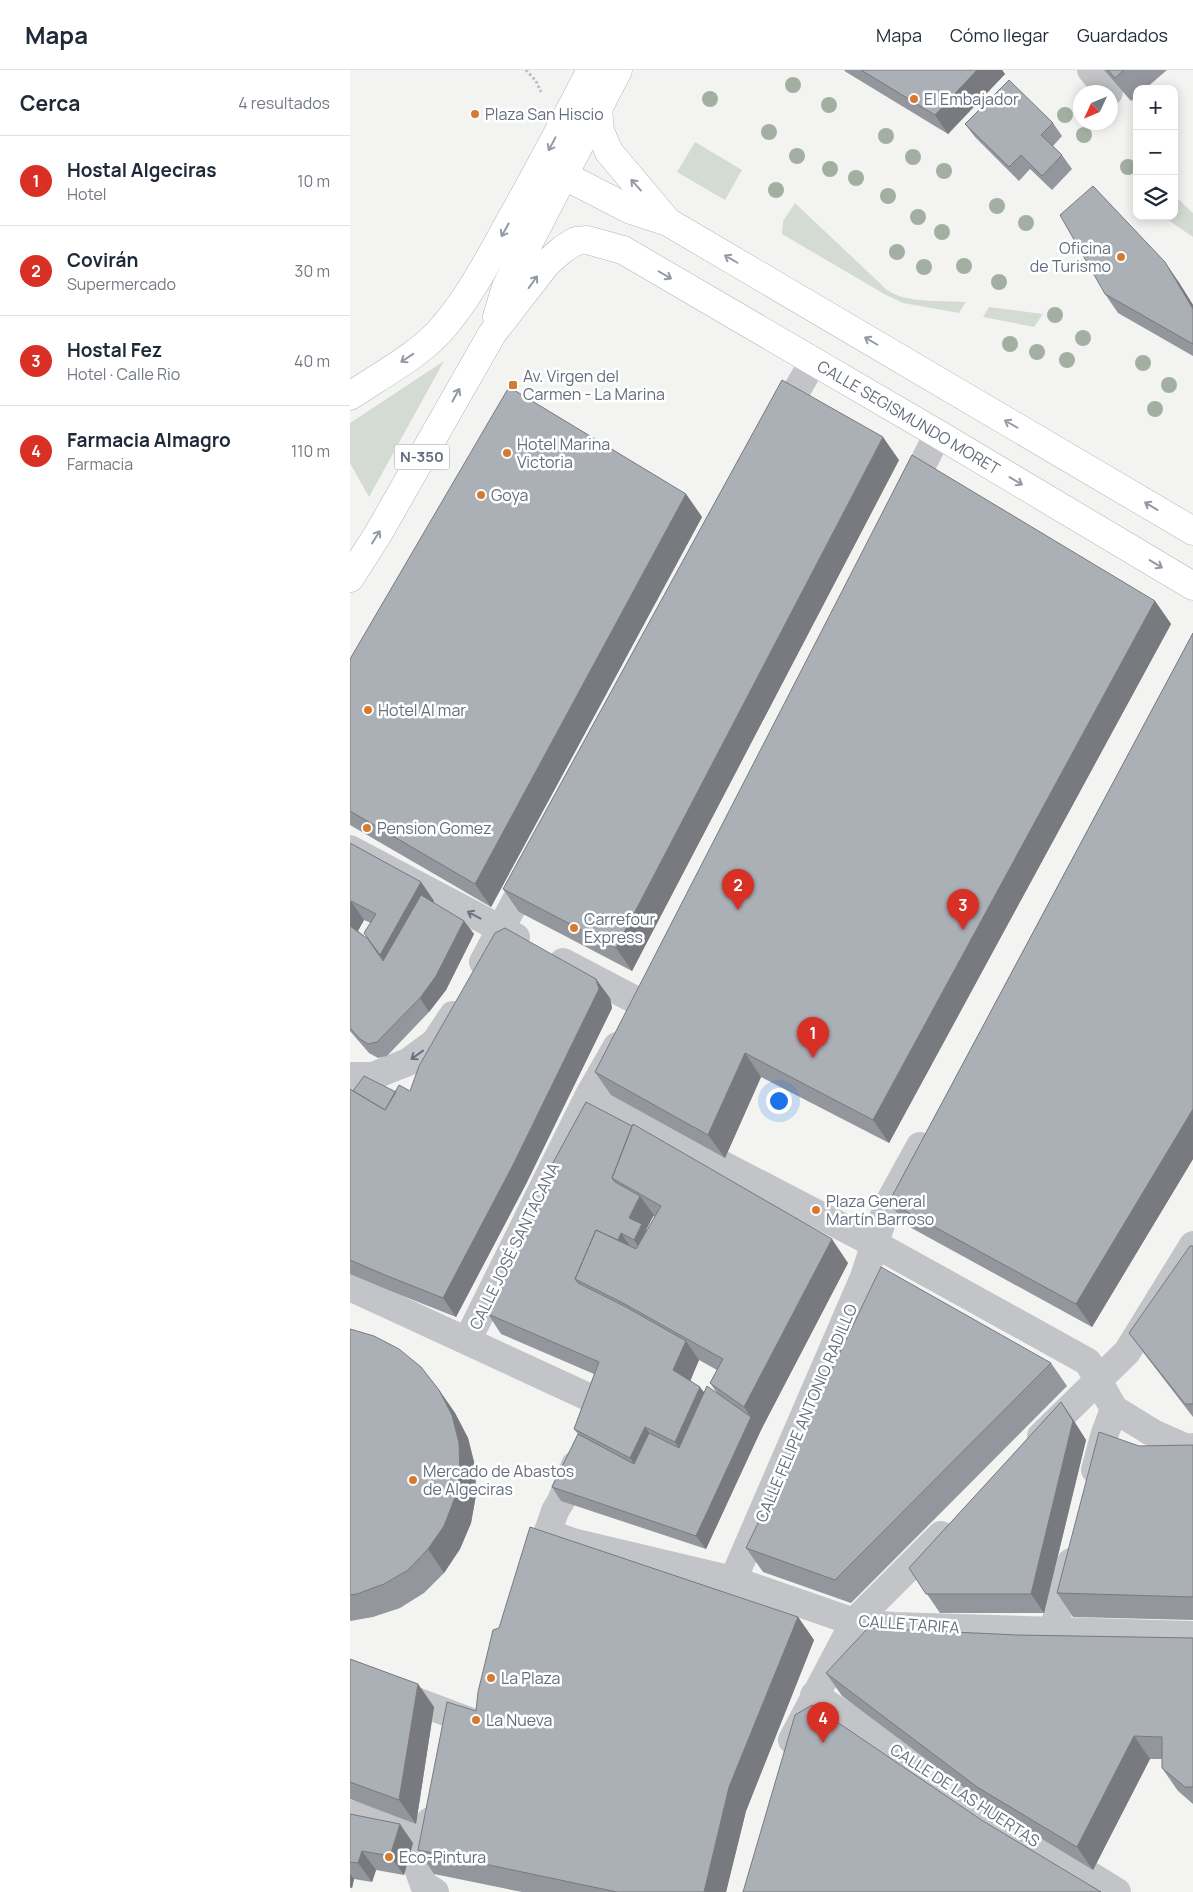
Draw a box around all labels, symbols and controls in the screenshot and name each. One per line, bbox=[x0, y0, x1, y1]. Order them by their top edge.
text: Mapa bbox=[25, 18, 88, 51]
text: Mapa bbox=[876, 23, 922, 47]
text: Cómo llegar bbox=[950, 23, 1049, 47]
text: Guardados bbox=[1077, 23, 1168, 47]
north arrow bbox=[1073, 85, 1118, 130]
map controls bbox=[1133, 85, 1178, 220]
button: + bbox=[1133, 85, 1178, 130]
place label: El Embajador bbox=[924, 88, 1019, 110]
text: Cerca bbox=[20, 89, 80, 117]
text: 4 resultados bbox=[238, 92, 330, 114]
marker: El Embajador bbox=[908, 93, 920, 105]
place label: Plaza San Hiscio bbox=[485, 103, 604, 125]
marker: Plaza San Hiscio bbox=[469, 108, 481, 120]
button: − bbox=[1133, 130, 1178, 175]
one-way arrow bbox=[547, 136, 556, 151]
text: Hostal Algeciras bbox=[67, 157, 217, 183]
text: 1 bbox=[32, 170, 40, 192]
text: 10 m bbox=[297, 170, 330, 192]
button: layers bbox=[1133, 175, 1178, 220]
one-way arrow bbox=[630, 178, 642, 191]
text: Hotel bbox=[67, 183, 107, 205]
one-way arrow bbox=[500, 223, 510, 238]
place label: Oficina de Turismo bbox=[1030, 237, 1111, 277]
text: Covirán bbox=[67, 247, 138, 273]
marker: Oficina de Turismo bbox=[1115, 251, 1127, 263]
one-way arrow bbox=[724, 254, 738, 264]
text: 2 bbox=[31, 260, 41, 282]
text: 30 m bbox=[295, 260, 330, 282]
one-way arrow bbox=[657, 270, 671, 280]
text: Supermercado bbox=[67, 273, 176, 295]
one-way arrow bbox=[528, 275, 538, 289]
one-way arrow bbox=[864, 336, 879, 346]
text: Hostal Fez bbox=[67, 337, 162, 363]
text: 3 bbox=[31, 350, 41, 372]
text: 40 m bbox=[294, 350, 330, 372]
one-way arrow bbox=[400, 353, 414, 363]
street label: CALLE SEGISMUNDO MORET bbox=[813, 355, 1004, 480]
text: Hotel · Calle Rio bbox=[67, 363, 180, 385]
place label: Av. Virgen del Carmen - La Marina bbox=[523, 365, 665, 405]
marker: Av. Virgen del Carmen - La Marina bbox=[507, 379, 519, 391]
one-way arrow bbox=[452, 389, 462, 403]
one-way arrow bbox=[1005, 418, 1019, 428]
text: Farmacia Almagro bbox=[67, 427, 231, 453]
place label: Hotel Marina Victoria bbox=[517, 433, 610, 473]
text: 4 bbox=[31, 440, 41, 462]
text: 110 m bbox=[291, 440, 330, 462]
road number: N-350 bbox=[394, 444, 450, 470]
marker: Hotel Marina Victoria bbox=[501, 447, 513, 459]
text: Farmacia bbox=[67, 453, 133, 475]
one-way arrow bbox=[1009, 476, 1023, 486]
place label: Goya bbox=[491, 484, 528, 506]
marker: Goya bbox=[475, 489, 487, 501]
one-way arrow bbox=[1144, 501, 1159, 511]
one-way arrow bbox=[372, 530, 382, 544]
one-way arrow bbox=[1148, 559, 1162, 569]
place label: Hotel Al mar bbox=[378, 699, 466, 721]
marker: Hotel Al mar bbox=[362, 704, 374, 716]
place label: Pension Gomez bbox=[377, 817, 492, 839]
marker: Pension Gomez bbox=[361, 822, 373, 834]
pin: 2 bbox=[722, 869, 754, 910]
pin: 3 bbox=[947, 889, 979, 930]
place label: Carrefour Express bbox=[584, 908, 655, 948]
one-way arrow bbox=[467, 910, 482, 919]
marker: Carrefour Express bbox=[568, 922, 580, 934]
pin: 1 bbox=[797, 1017, 829, 1058]
one-way arrow bbox=[410, 1050, 424, 1060]
your location bbox=[766, 1088, 792, 1114]
street label: CALLE JOSÉ SANTACANA bbox=[464, 1159, 564, 1333]
place label: Plaza General Martín Barroso bbox=[826, 1190, 934, 1230]
marker: Plaza General Martín Barroso bbox=[810, 1204, 822, 1216]
street label: CALLE FELIPE ANTONIO RADILLO bbox=[750, 1300, 862, 1525]
place label: Mercado de Abastos de Algeciras bbox=[423, 1460, 574, 1500]
marker: Mercado de Abastos de Algeciras bbox=[407, 1474, 419, 1486]
street label: CALLE TARIFA bbox=[858, 1609, 960, 1639]
place label: La Plaza bbox=[501, 1667, 560, 1689]
marker: La Plaza bbox=[485, 1672, 497, 1684]
pin: 4 bbox=[807, 1702, 839, 1743]
place label: La Nueva bbox=[486, 1709, 552, 1731]
marker: La Nueva bbox=[470, 1714, 482, 1726]
street label: CALLE DE LAS HUERTAS bbox=[886, 1738, 1044, 1852]
place label: Eco-Pintura bbox=[399, 1846, 486, 1868]
marker: Eco-Pintura bbox=[383, 1851, 395, 1863]

